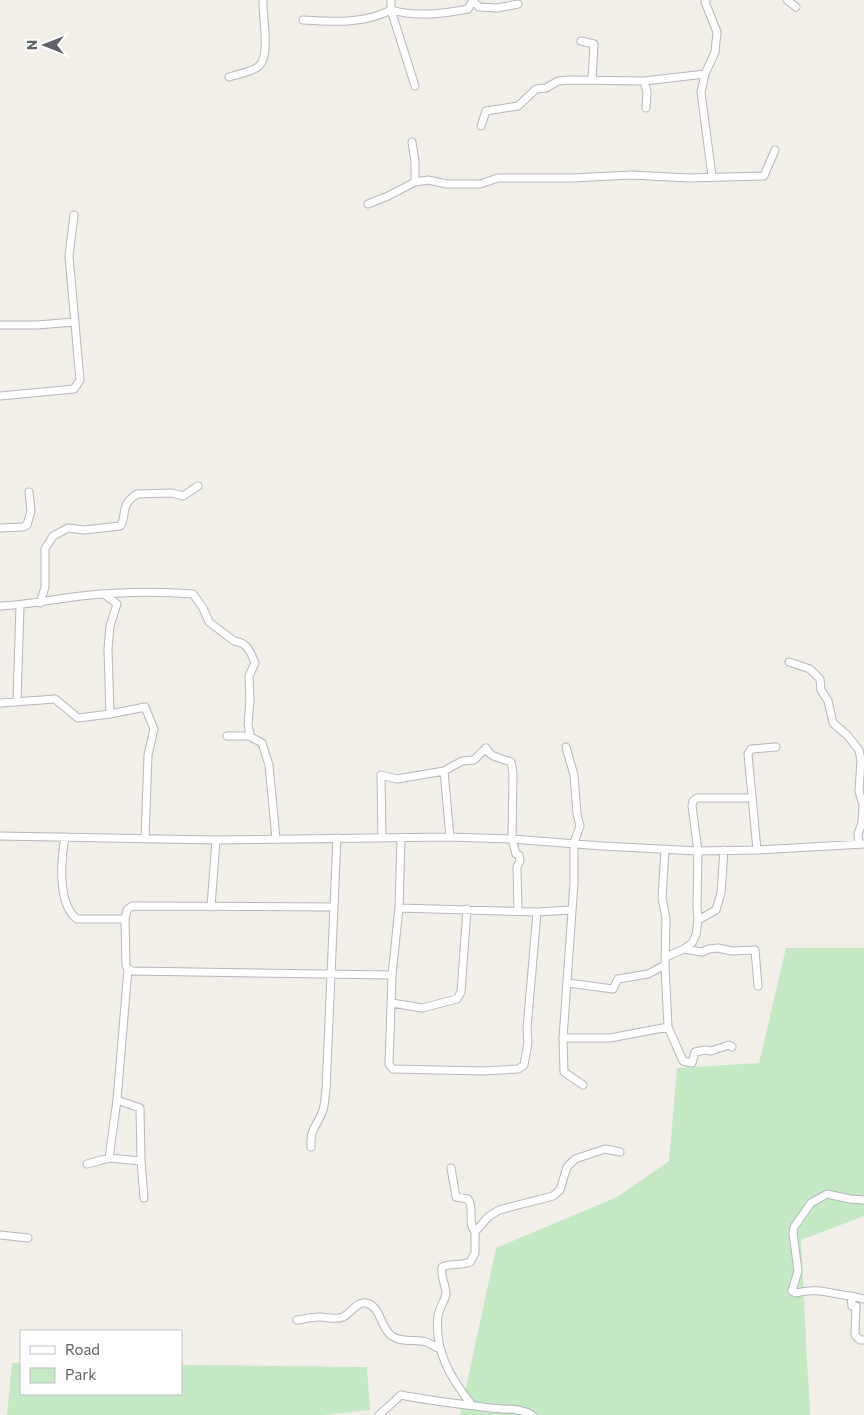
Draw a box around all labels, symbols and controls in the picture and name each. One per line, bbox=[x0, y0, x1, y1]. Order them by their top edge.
north arrow bbox=[20, 20, 70, 70]
text: N bbox=[23, 40, 40, 50]
legend bbox=[20, 1330, 182, 1395]
text: Road bbox=[65, 1340, 100, 1358]
text: Park bbox=[65, 1365, 96, 1383]

